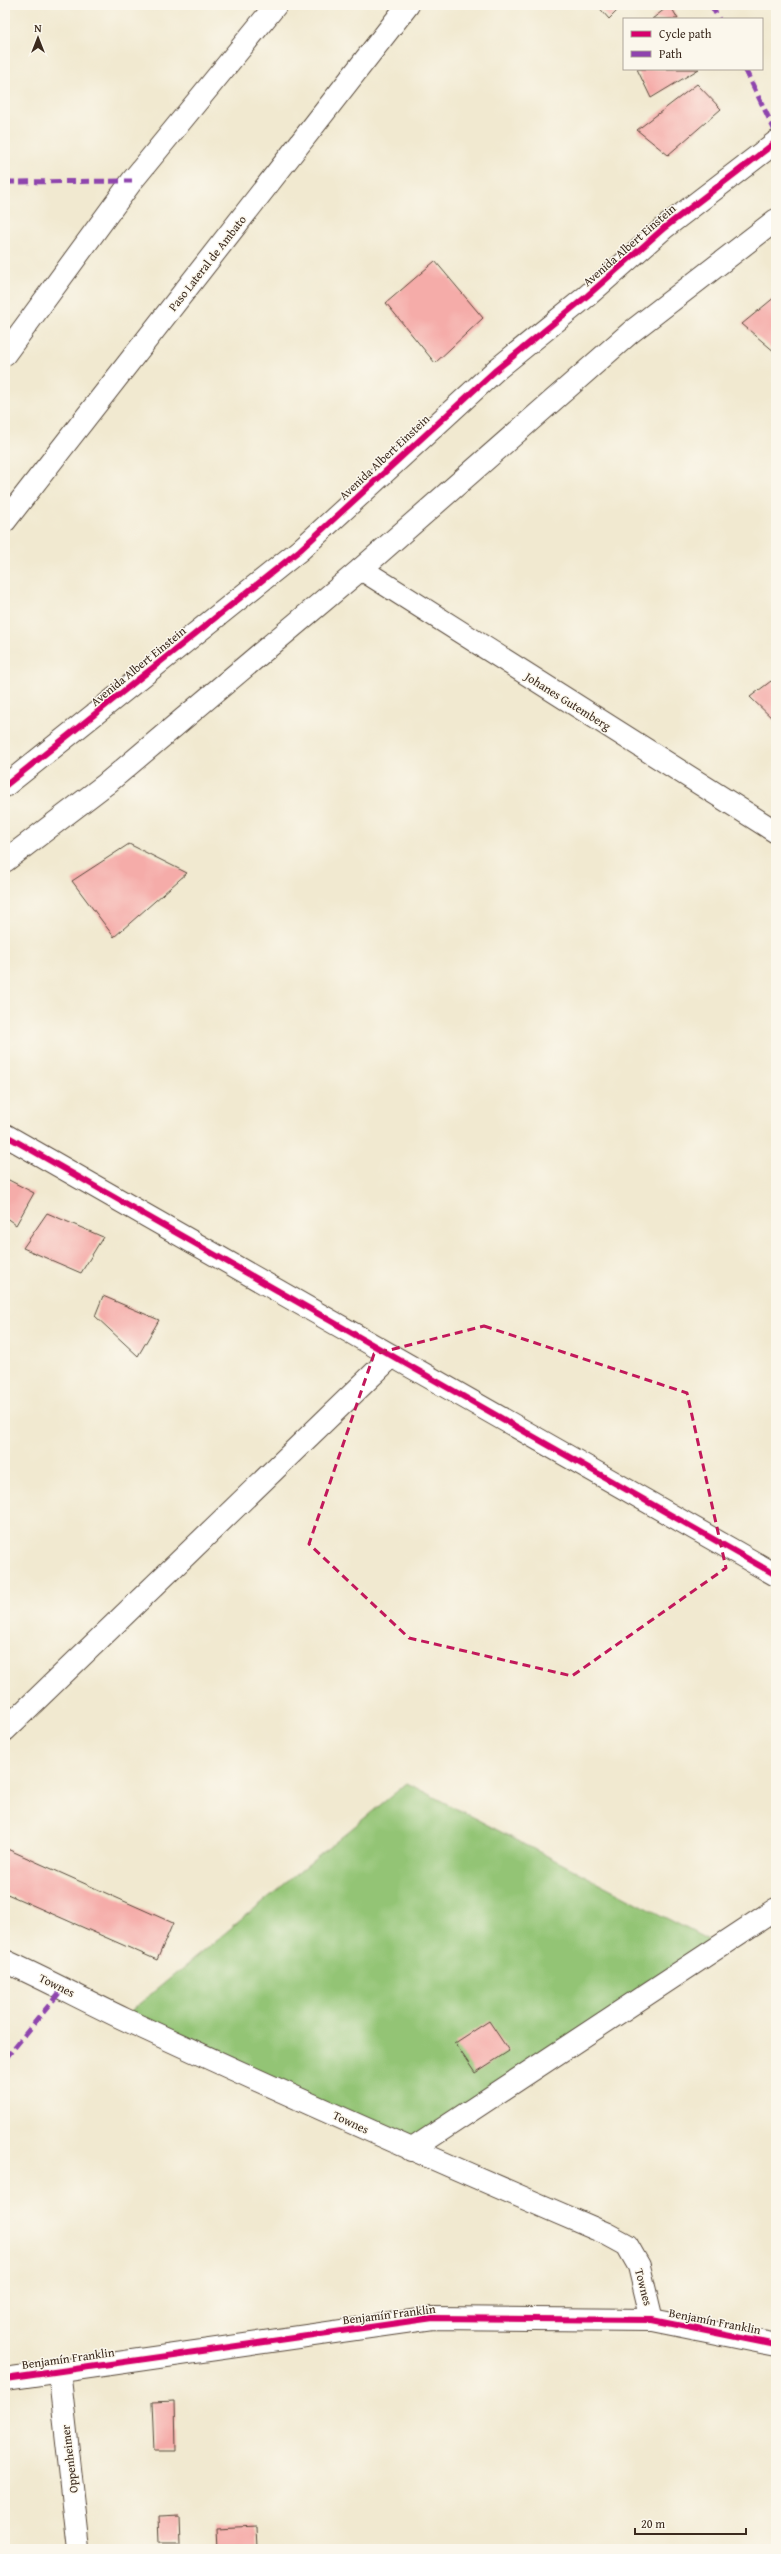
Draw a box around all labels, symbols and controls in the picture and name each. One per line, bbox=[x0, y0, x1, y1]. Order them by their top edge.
north arrow bbox=[18, 18, 58, 58]
legend bbox=[623, 18, 763, 70]
text: N bbox=[34, 20, 42, 36]
text: Cycle path bbox=[659, 25, 712, 42]
text: Path bbox=[659, 45, 682, 62]
street label: Avenida Albert Einstein bbox=[579, 200, 679, 290]
street label: Paso Lateral de Ambato bbox=[164, 211, 250, 315]
street label: Avenida Albert Einstein bbox=[335, 410, 433, 503]
street label: Avenida Albert Einstein bbox=[87, 622, 189, 710]
street label: Johanes Gutemberg bbox=[520, 667, 614, 734]
street label: Townes bbox=[36, 1969, 78, 2001]
street label: Townes bbox=[330, 2106, 372, 2138]
street label: Townes bbox=[631, 2267, 657, 2308]
street label: Benjamín Franklin bbox=[342, 2300, 437, 2328]
street label: Benjamín Franklin bbox=[668, 2304, 763, 2338]
street label: Benjamín Franklin bbox=[21, 2343, 116, 2373]
street label: Oppenheimer bbox=[56, 2424, 82, 2494]
scale bar bbox=[635, 2510, 746, 2536]
text: 20 m bbox=[641, 2515, 665, 2532]

